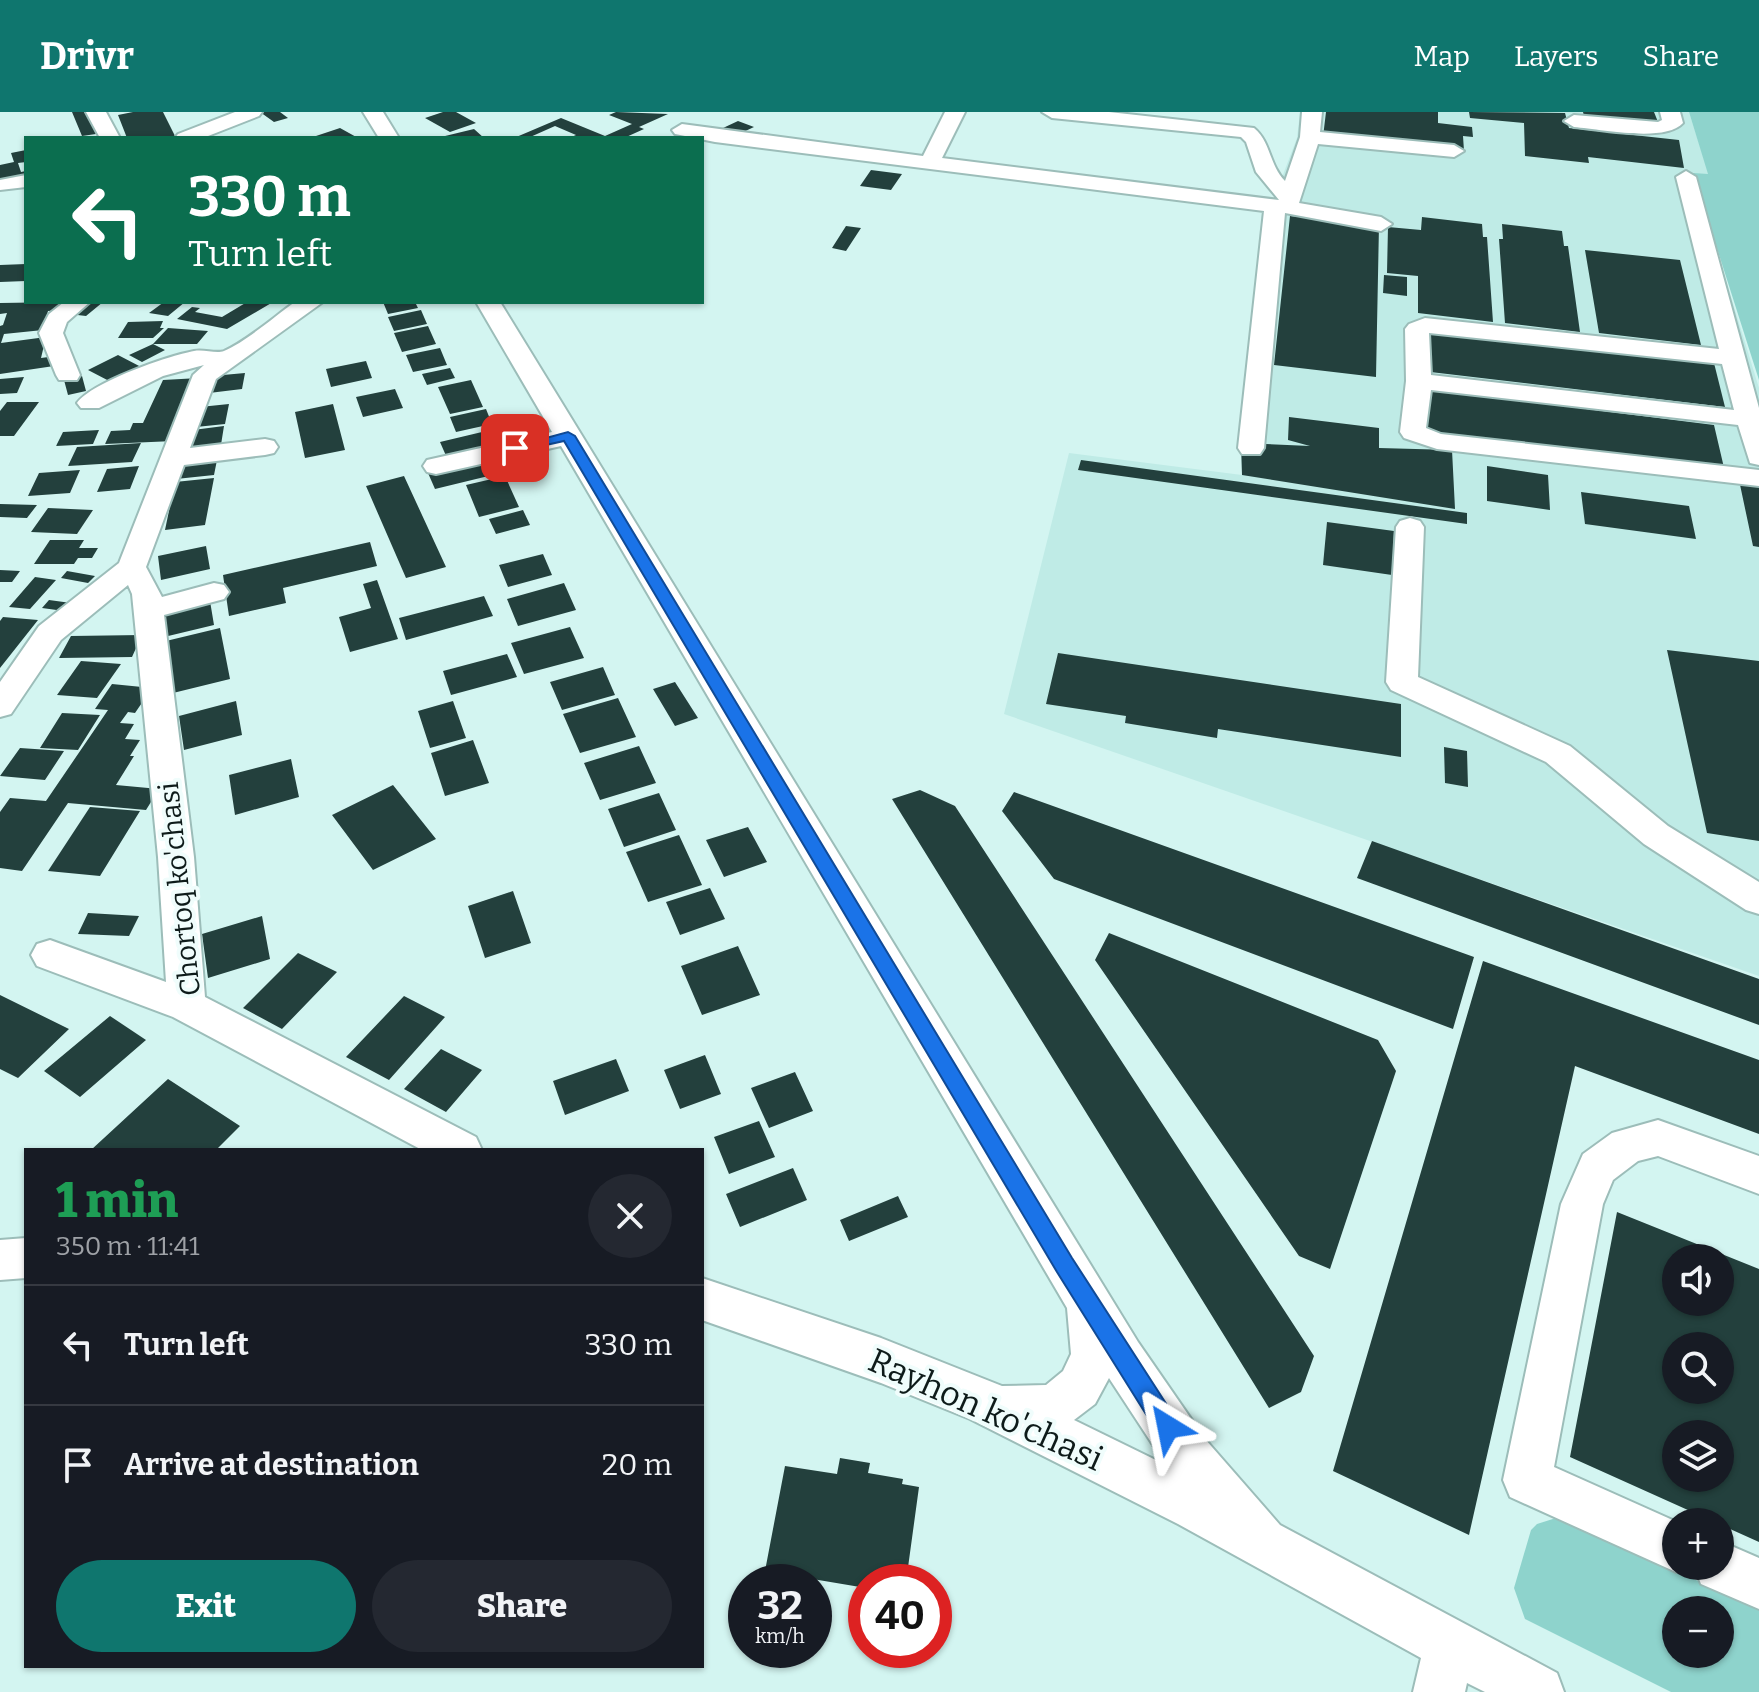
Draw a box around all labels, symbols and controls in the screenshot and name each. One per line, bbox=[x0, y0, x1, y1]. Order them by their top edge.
text: Drivr bbox=[40, 33, 134, 79]
text: Map bbox=[1413, 40, 1470, 73]
text: Layers bbox=[1514, 40, 1598, 73]
text: Share bbox=[1642, 40, 1719, 73]
text: 330 m bbox=[188, 164, 351, 231]
icon: left bbox=[56, 168, 160, 272]
text: Turn left bbox=[188, 232, 332, 276]
pin bbox=[481, 414, 549, 482]
icon: arrive bbox=[493, 426, 537, 470]
street label: Chortoq ko'chasi bbox=[152, 780, 207, 997]
text: 1 min bbox=[56, 1172, 178, 1230]
button: close bbox=[588, 1174, 672, 1258]
text: 350 m · 11:41 bbox=[56, 1231, 200, 1262]
map controls bbox=[1662, 1244, 1734, 1668]
button: sound bbox=[1662, 1244, 1734, 1316]
icon: left bbox=[56, 1323, 100, 1367]
text: Turn left bbox=[124, 1327, 249, 1363]
text: 330 m bbox=[585, 1327, 672, 1363]
button: search bbox=[1662, 1332, 1734, 1404]
street label: Rayhon ko'chasi bbox=[862, 1339, 1109, 1479]
position arrow bbox=[1126, 1385, 1210, 1469]
button: layers bbox=[1662, 1420, 1734, 1492]
icon: arrive bbox=[56, 1443, 100, 1487]
text: Arrive at destination bbox=[124, 1447, 419, 1483]
text: 20 m bbox=[602, 1447, 672, 1483]
button: + bbox=[1662, 1508, 1734, 1580]
button: Exit bbox=[56, 1560, 356, 1652]
button: Share bbox=[372, 1560, 672, 1652]
speed limit sign: 40 bbox=[848, 1564, 952, 1668]
text: 32 bbox=[757, 1582, 803, 1630]
button: − bbox=[1662, 1596, 1734, 1668]
text: km/h bbox=[755, 1624, 805, 1648]

